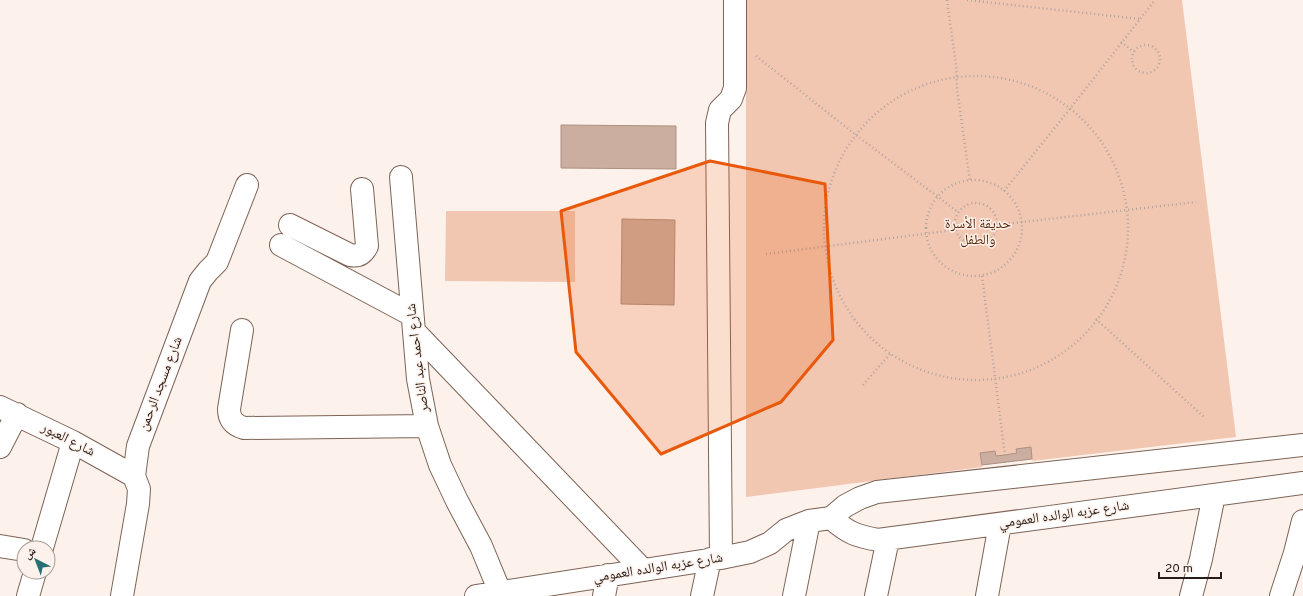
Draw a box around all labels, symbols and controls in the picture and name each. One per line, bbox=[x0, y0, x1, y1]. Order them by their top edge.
park label: حديقة الأسرة والطفل bbox=[945, 216, 1011, 249]
street label: شارع احمد عبد الناصر bbox=[403, 303, 433, 414]
street label: شارع مسجد الرحمن bbox=[135, 334, 187, 434]
street label: شارع العبور bbox=[37, 419, 98, 461]
street label: شارع عزبه الوالده العمومي bbox=[998, 497, 1130, 534]
north arrow bbox=[16, 540, 56, 580]
text: ش bbox=[21, 544, 39, 562]
street label: شارع عزبه الوالده العمومي bbox=[592, 549, 724, 588]
scale bar bbox=[1159, 554, 1221, 580]
text: 20 m bbox=[1165, 561, 1193, 577]

